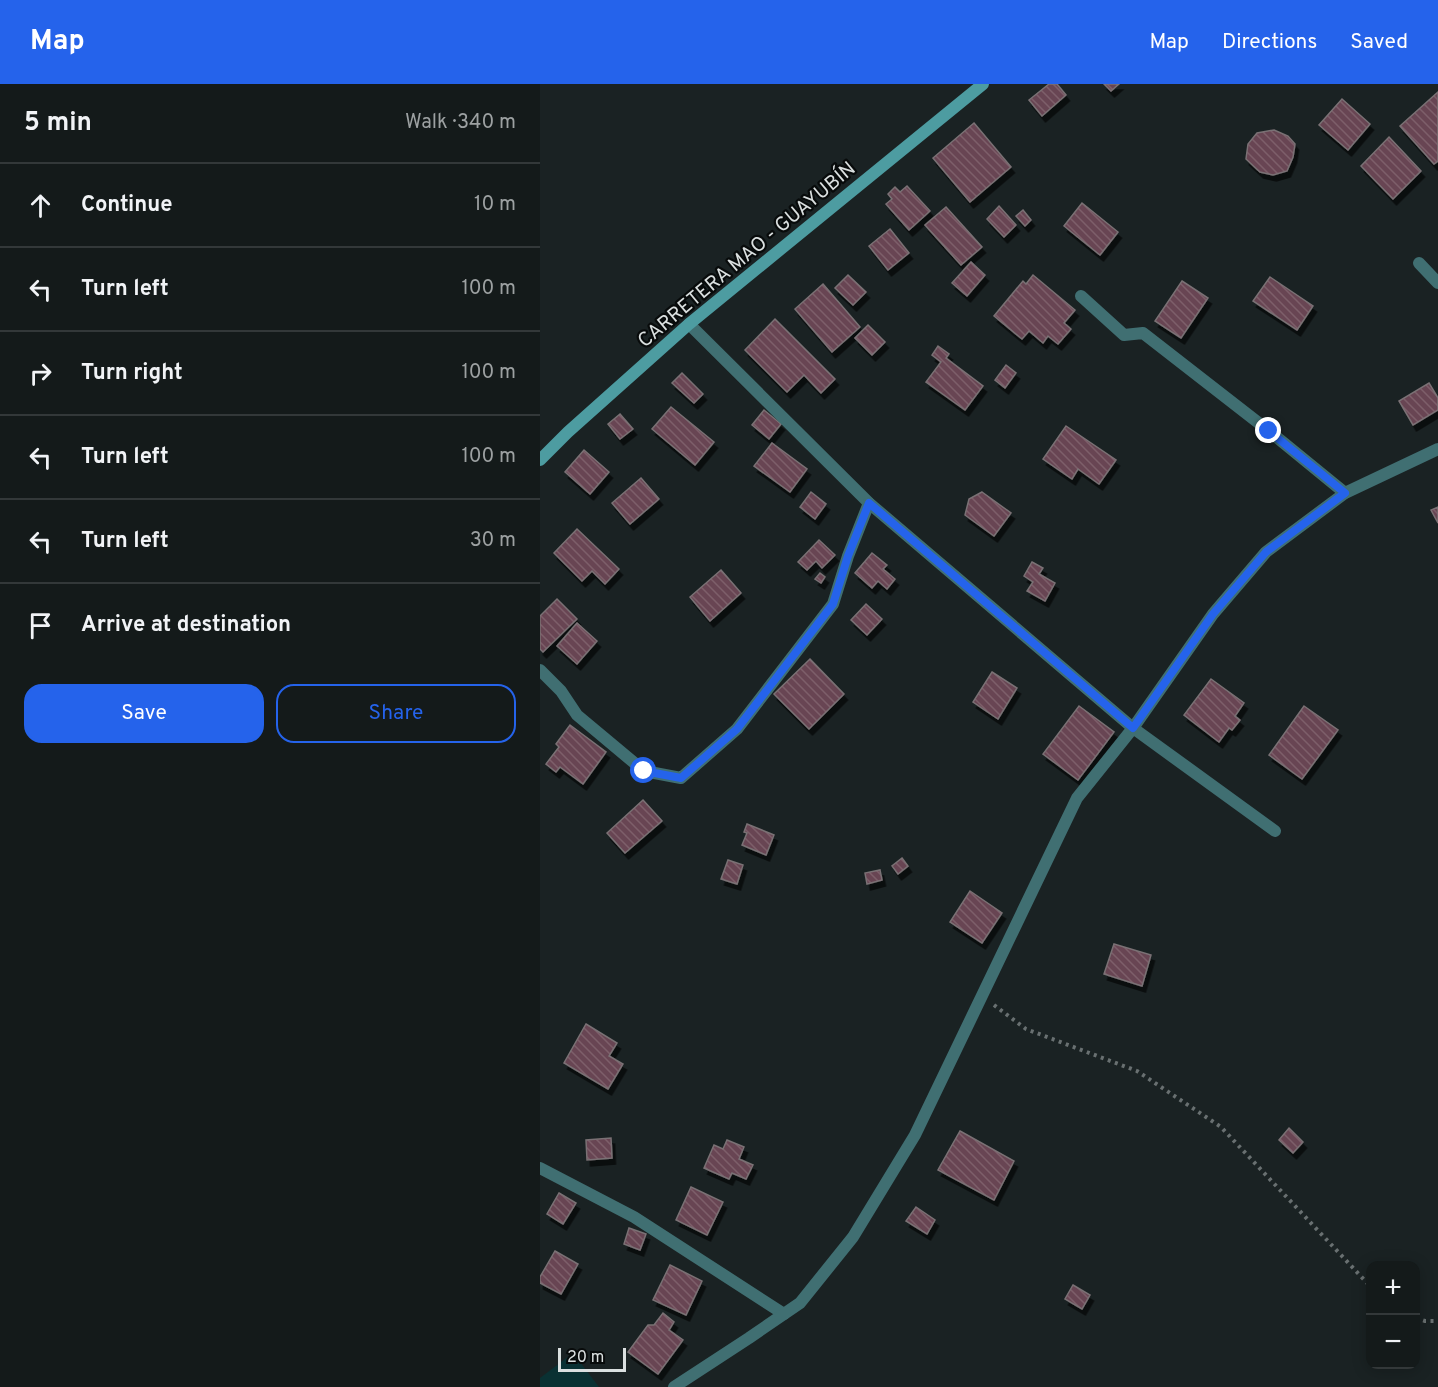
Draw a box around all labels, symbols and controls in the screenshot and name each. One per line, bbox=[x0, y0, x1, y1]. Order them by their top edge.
text: Map bbox=[30, 24, 85, 60]
text: Map bbox=[1149, 29, 1189, 56]
text: Directions bbox=[1222, 29, 1317, 56]
text: Saved bbox=[1350, 29, 1408, 56]
text: 5 min bbox=[24, 107, 92, 140]
text: Walk · 340 m bbox=[405, 110, 516, 136]
street label: CARRETERA MAO - GUAYUBÍN bbox=[632, 155, 862, 354]
icon: ahead bbox=[24, 189, 57, 222]
text: Continue bbox=[81, 192, 172, 219]
text: 10 m bbox=[474, 192, 516, 218]
icon: left bbox=[24, 273, 57, 306]
text: Turn left bbox=[81, 276, 169, 303]
text: 100 m bbox=[461, 276, 516, 302]
icon: right bbox=[24, 357, 57, 390]
text: Turn right bbox=[81, 360, 183, 387]
text: 100 m bbox=[461, 360, 516, 386]
route end bbox=[1255, 417, 1281, 443]
icon: left bbox=[24, 441, 57, 474]
text: Turn left bbox=[81, 444, 169, 471]
text: 100 m bbox=[461, 444, 516, 470]
icon: left bbox=[24, 525, 57, 558]
text: Turn left bbox=[81, 528, 169, 555]
text: 30 m bbox=[470, 528, 516, 554]
icon: arrive bbox=[24, 609, 57, 642]
text: Arrive at destination bbox=[81, 612, 291, 639]
button: Save bbox=[24, 684, 264, 743]
button: Share bbox=[276, 684, 516, 743]
route start bbox=[630, 757, 656, 783]
map controls bbox=[1366, 1261, 1420, 1369]
button: + bbox=[1366, 1261, 1420, 1315]
button: − bbox=[1366, 1315, 1420, 1369]
scale bar bbox=[558, 1345, 626, 1372]
text: 20 m bbox=[567, 1348, 604, 1368]

